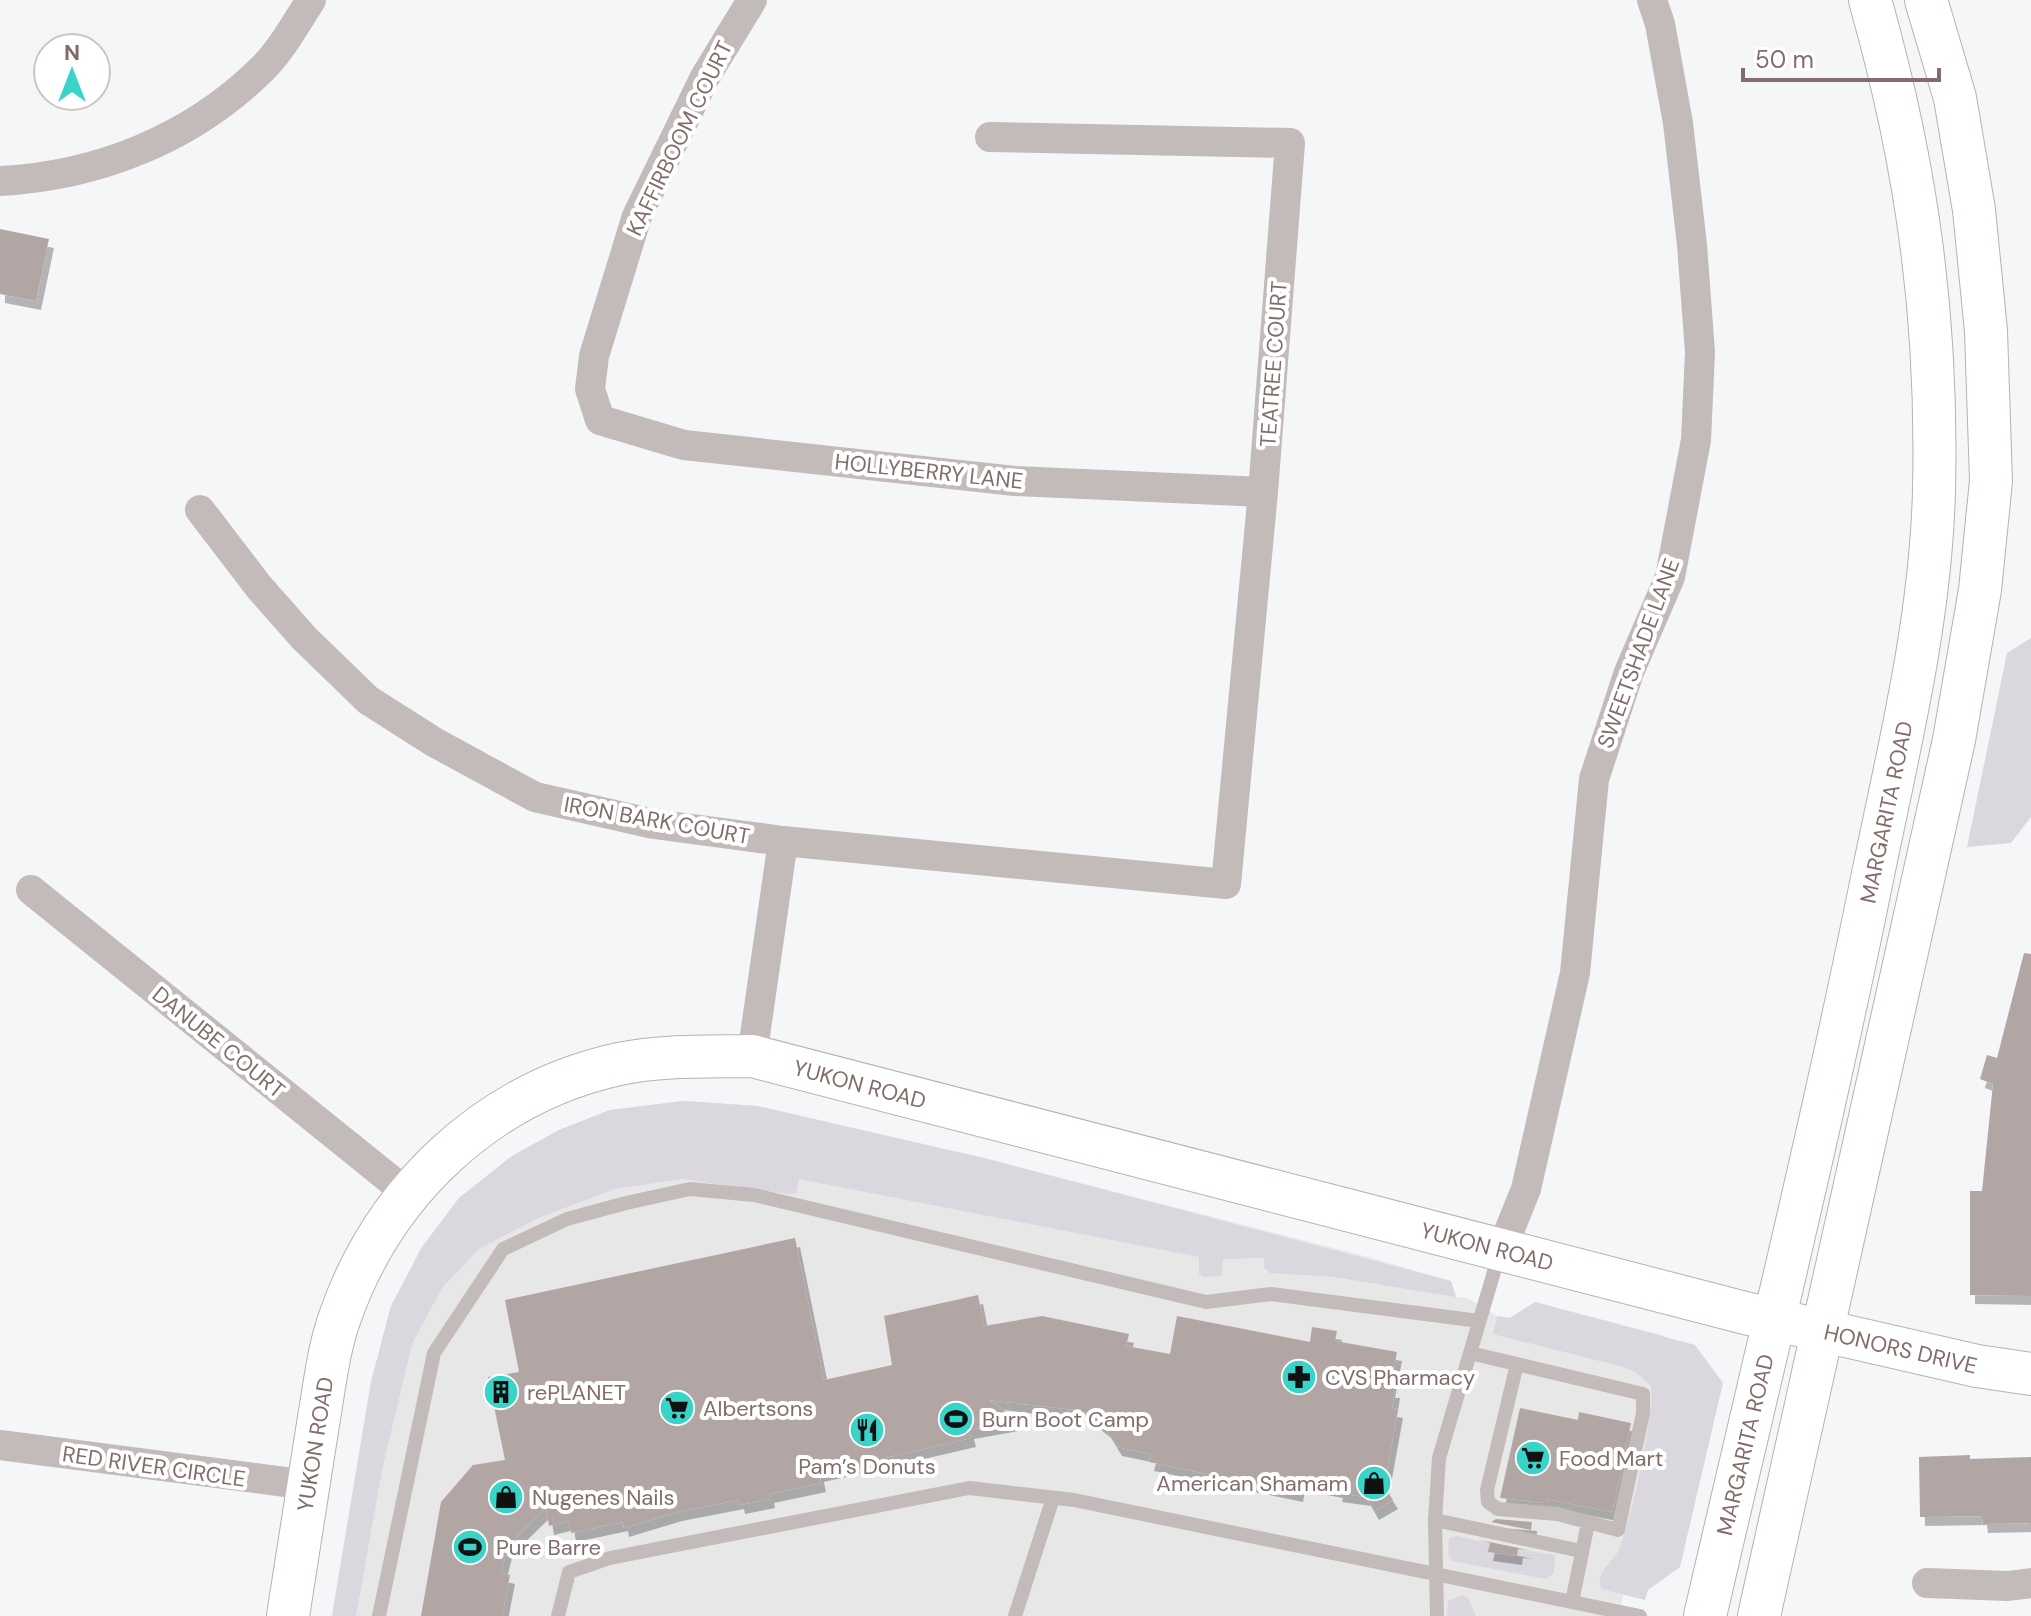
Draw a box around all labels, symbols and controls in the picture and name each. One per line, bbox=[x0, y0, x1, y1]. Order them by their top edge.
north arrow bbox=[32, 32, 112, 112]
scale bar bbox=[1743, 32, 1939, 82]
street label: KAFFIRBOOM COURT bbox=[620, 36, 739, 241]
text: N bbox=[64, 38, 80, 67]
text: 50 m bbox=[1755, 44, 1814, 75]
street label: TEATREE COURT bbox=[1253, 280, 1294, 448]
street label: HOLLYBERRY LANE bbox=[833, 447, 1025, 496]
street label: SWEETSHADE LANE bbox=[1591, 554, 1686, 752]
street label: MARGARITA ROAD bbox=[1853, 719, 1920, 906]
street label: IRON BARK COURT bbox=[562, 790, 752, 851]
street label: DANUBE COURT bbox=[146, 980, 291, 1105]
street label: YUKON ROAD bbox=[790, 1053, 929, 1115]
street label: YUKON ROAD bbox=[1418, 1216, 1557, 1278]
street label: HONORS DRIVE bbox=[1821, 1317, 1980, 1381]
street label: MARGARITA ROAD bbox=[1710, 1351, 1781, 1538]
pharmacy icon: CVS Pharmacy bbox=[1280, 1358, 1318, 1396]
place label: CVS Pharmacy bbox=[1325, 1363, 1475, 1392]
building icon: rePLANET bbox=[482, 1373, 520, 1411]
street label: YUKON ROAD bbox=[291, 1375, 340, 1514]
place label: rePLANET bbox=[527, 1378, 626, 1407]
supermarket icon: Albertsons bbox=[658, 1389, 696, 1427]
place label: Albertsons bbox=[703, 1394, 813, 1423]
sports icon: Burn Boot Camp bbox=[937, 1400, 975, 1438]
place label: Burn Boot Camp bbox=[982, 1405, 1149, 1434]
restaurant icon: Pam’s Donuts bbox=[848, 1411, 886, 1449]
street label: RED RIVER CIRCLE bbox=[61, 1439, 247, 1494]
supermarket icon: Food Mart bbox=[1514, 1439, 1552, 1477]
place label: Food Mart bbox=[1559, 1444, 1663, 1473]
place label: Pam’s Donuts bbox=[798, 1452, 936, 1481]
shop icon: American Shamam bbox=[1355, 1464, 1393, 1502]
place label: American Shamam bbox=[1156, 1469, 1348, 1498]
shop icon: Nugenes Nails bbox=[487, 1478, 525, 1516]
place label: Nugenes Nails bbox=[532, 1483, 675, 1512]
sports icon: Pure Barre bbox=[451, 1528, 489, 1566]
place label: Pure Barre bbox=[496, 1533, 601, 1562]

